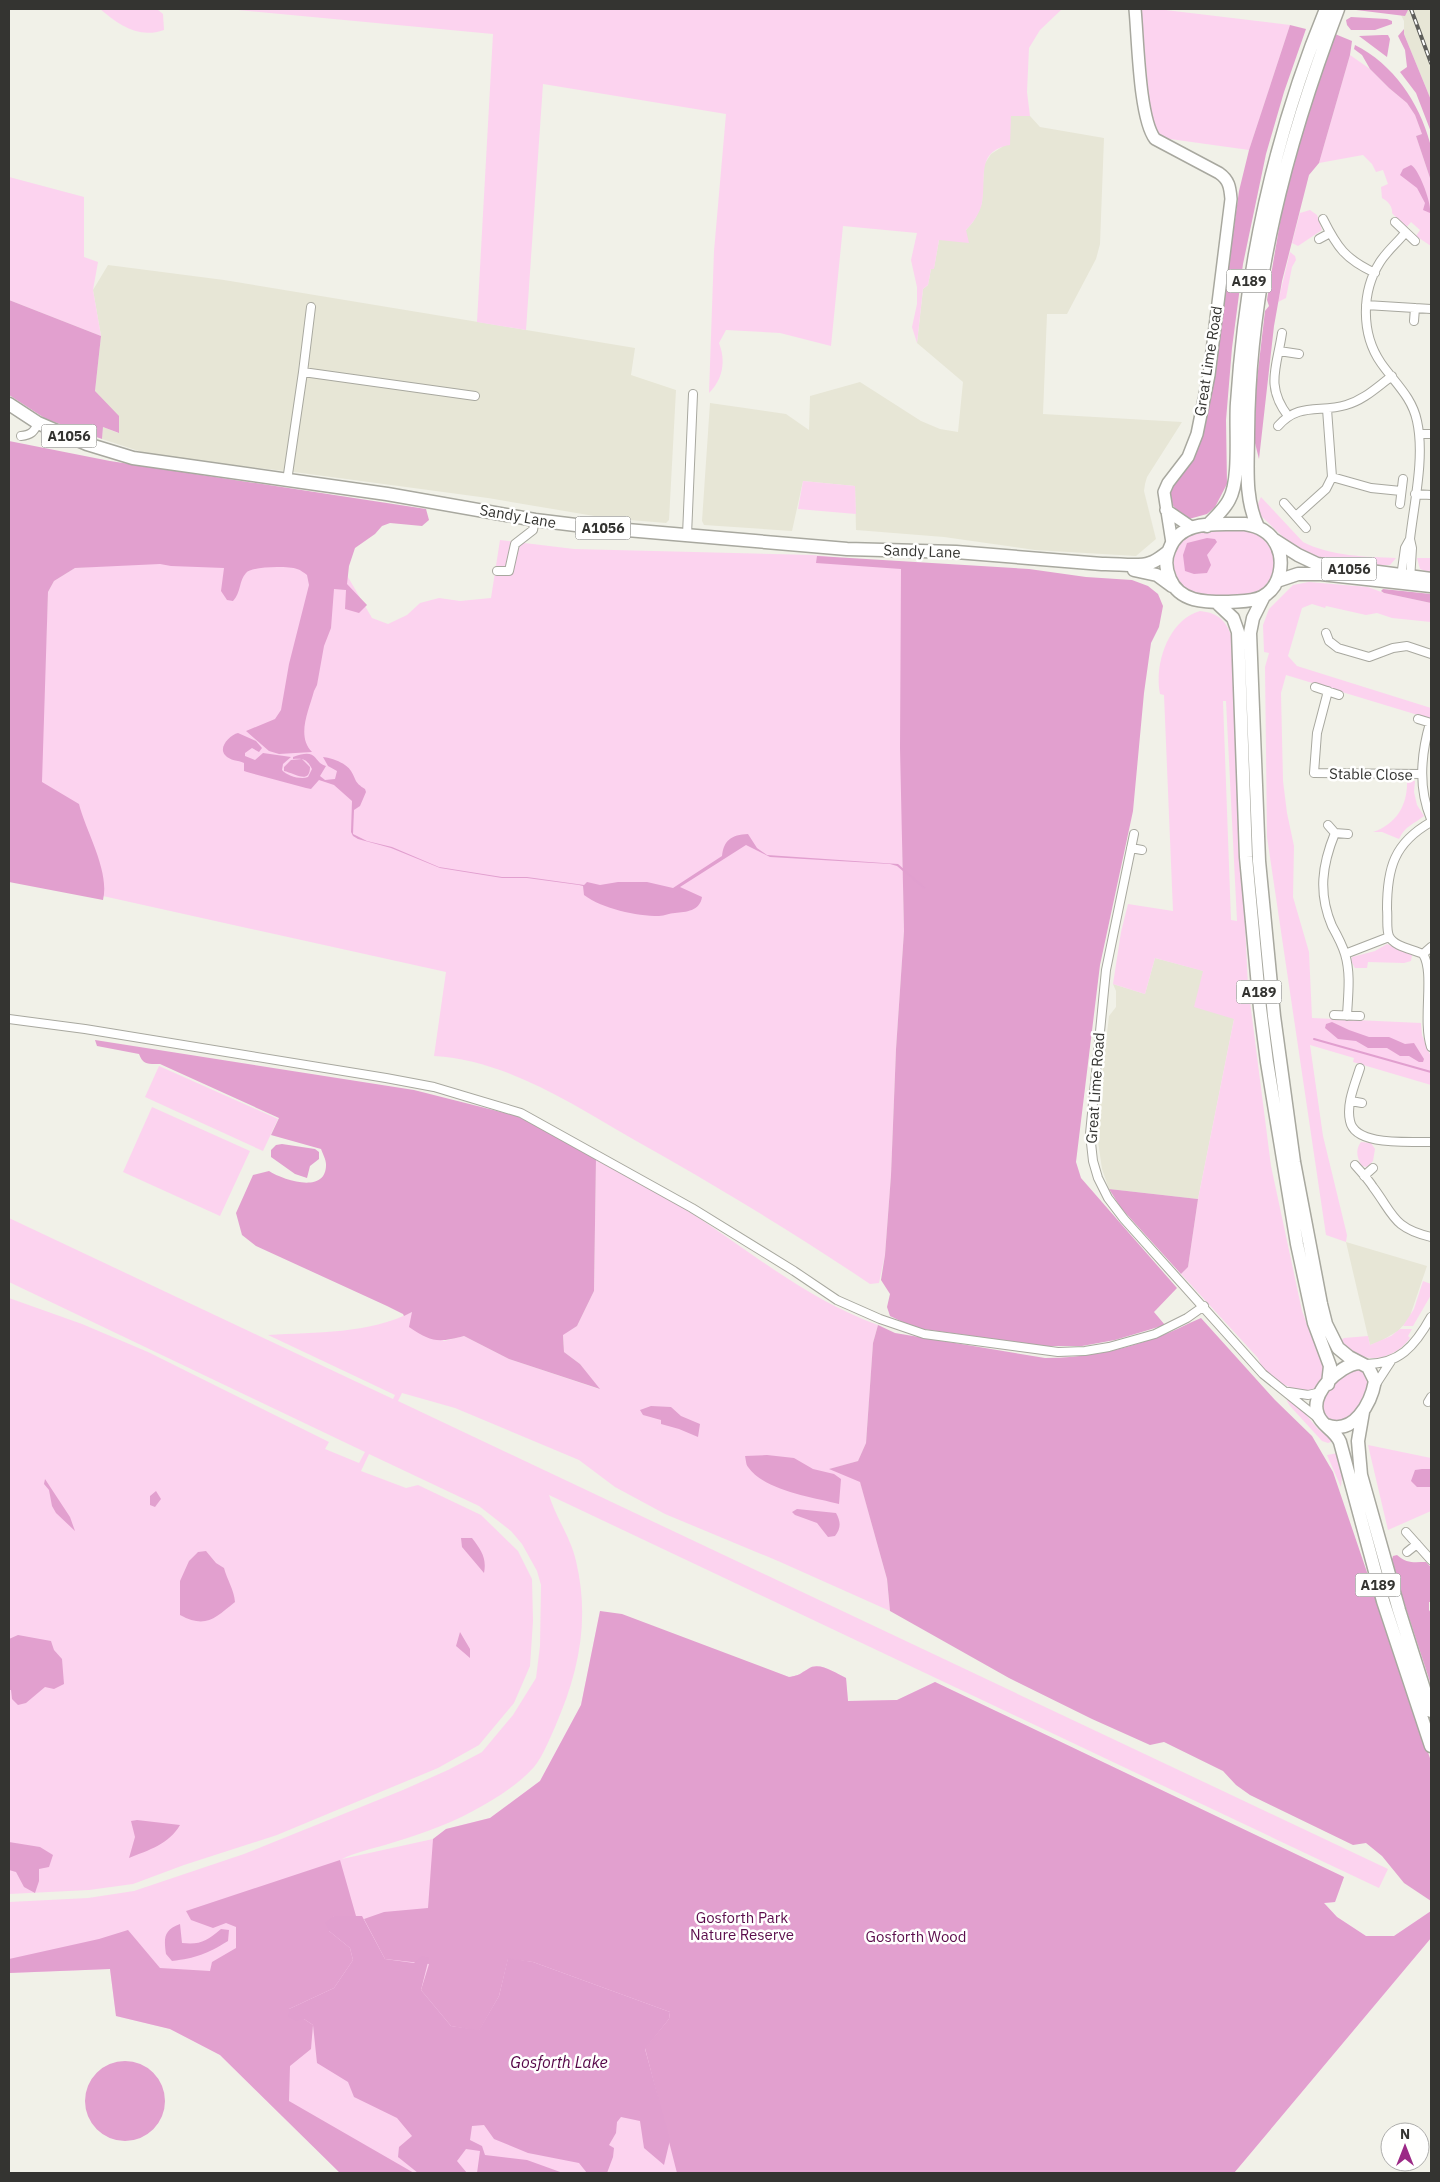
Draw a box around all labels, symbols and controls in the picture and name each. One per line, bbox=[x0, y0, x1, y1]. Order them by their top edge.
road number: A189 bbox=[1226, 270, 1272, 292]
street label: Great Lime Road bbox=[1190, 304, 1226, 418]
road number: A1056 bbox=[42, 424, 96, 448]
street label: Sandy Lane bbox=[478, 500, 558, 532]
road number: A1056 bbox=[576, 516, 630, 540]
street label: Sandy Lane bbox=[883, 540, 961, 562]
road number: A1056 bbox=[1322, 558, 1376, 580]
street label: Stable Close bbox=[1329, 764, 1413, 784]
road number: A189 bbox=[1236, 980, 1282, 1004]
street label: Great Lime Road bbox=[1082, 1032, 1108, 1144]
road number: A189 bbox=[1356, 1574, 1400, 1596]
park label: Gosforth Park Nature Reserve bbox=[690, 1908, 794, 1944]
park label: Gosforth Wood bbox=[866, 1927, 966, 1946]
water label: Gosforth Lake bbox=[510, 2052, 608, 2072]
north arrow bbox=[1380, 2122, 1430, 2172]
text: N bbox=[1400, 2125, 1410, 2143]

